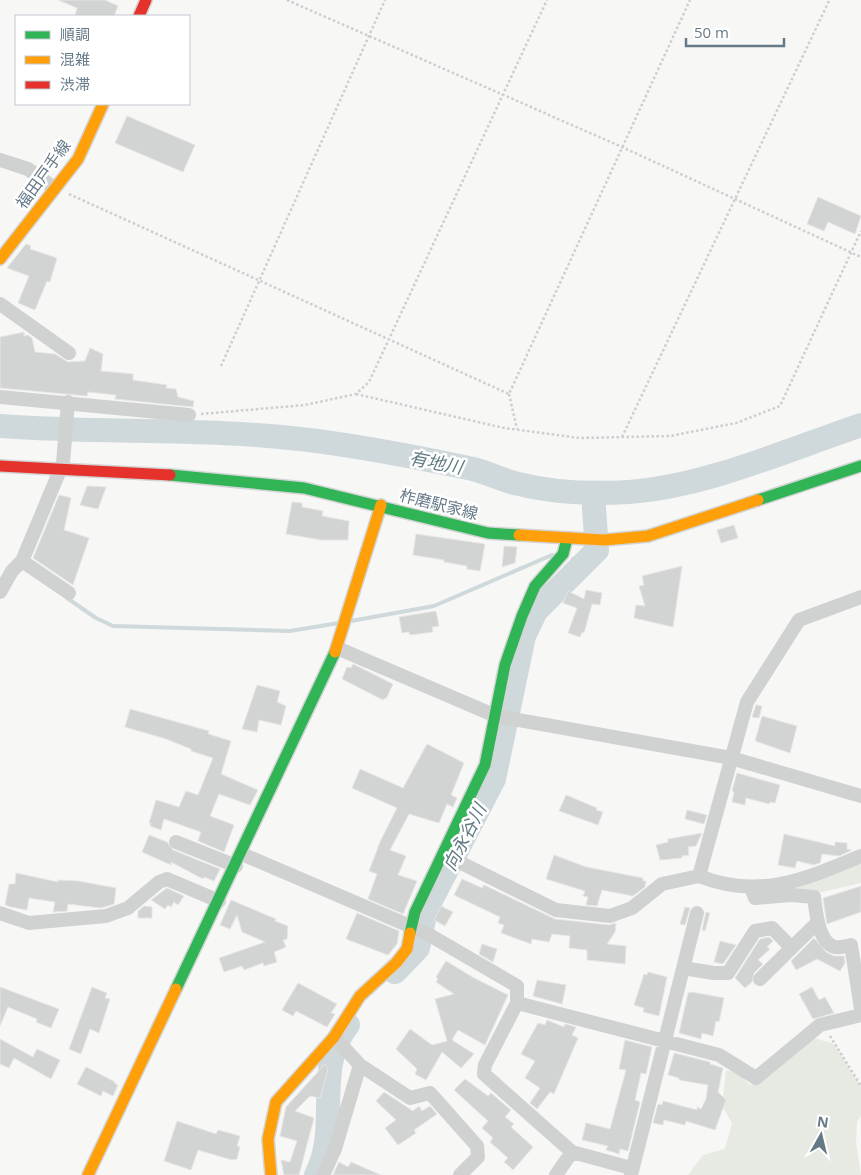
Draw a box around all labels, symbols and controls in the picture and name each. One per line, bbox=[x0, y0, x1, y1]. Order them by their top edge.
legend bbox=[15, 15, 190, 105]
scale bar bbox=[686, 15, 784, 47]
text: 50 m bbox=[694, 22, 729, 42]
text: 順調 bbox=[60, 24, 90, 44]
text: 混雑 bbox=[60, 49, 90, 69]
text: 渋滞 bbox=[60, 74, 90, 94]
street label: 福田戸手線 bbox=[11, 135, 75, 213]
water label: 有地川 bbox=[407, 445, 467, 479]
street label: 柞磨駅家線 bbox=[398, 484, 480, 524]
water label: 向永谷川 bbox=[437, 798, 492, 875]
north arrow bbox=[796, 1110, 846, 1160]
text: N bbox=[816, 1111, 830, 1132]

